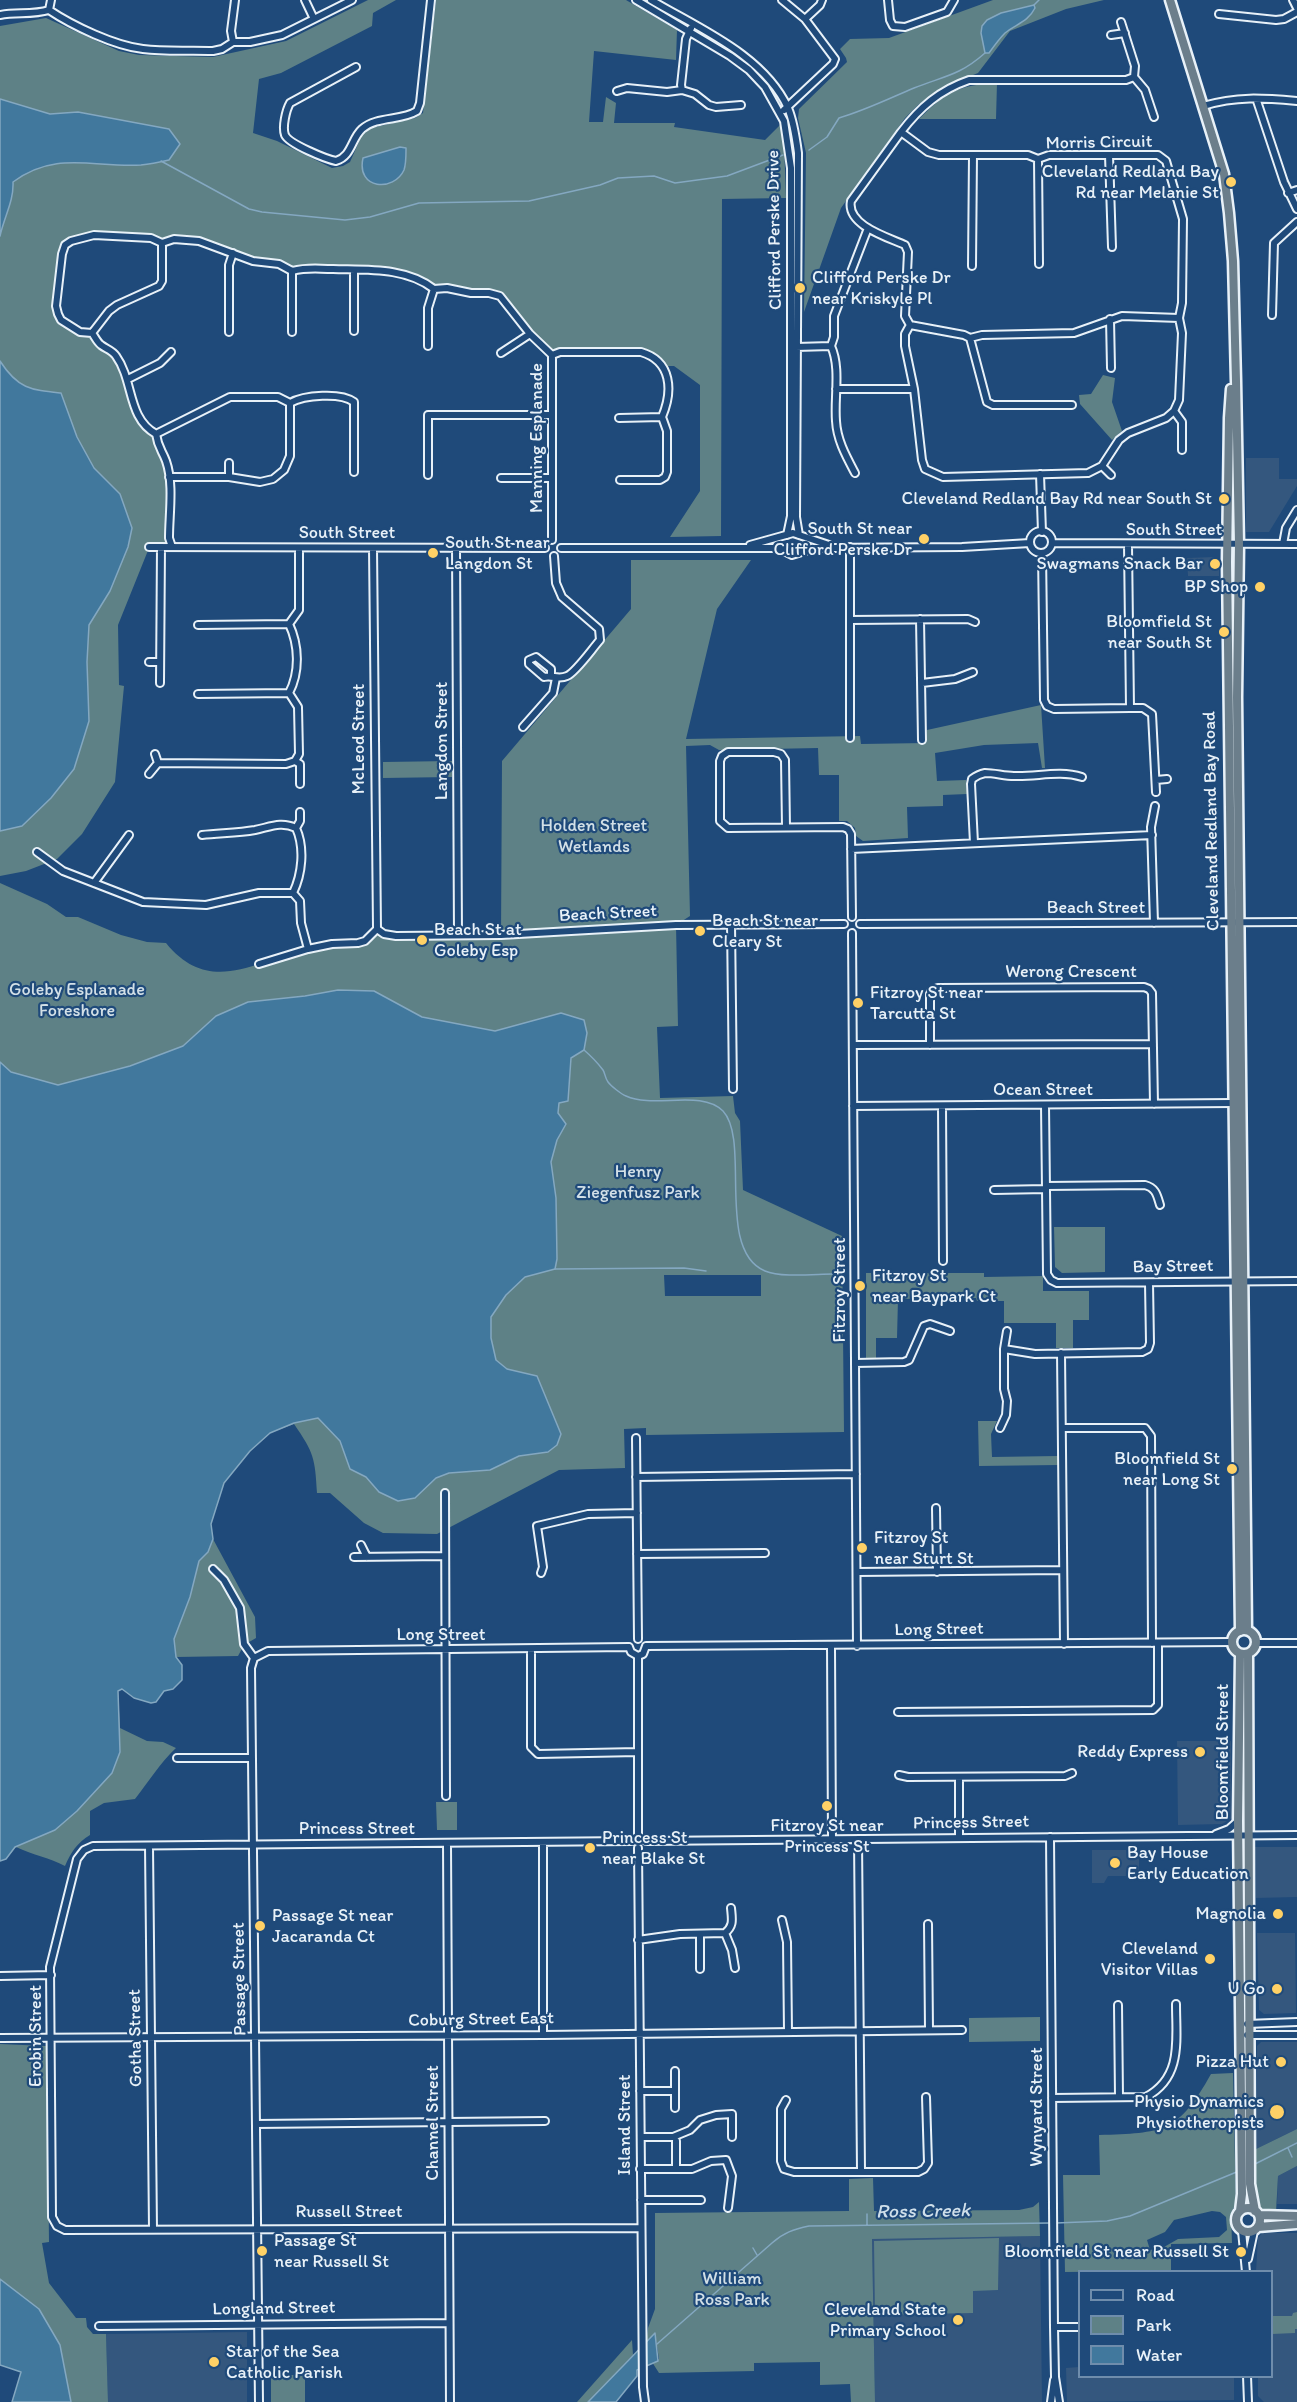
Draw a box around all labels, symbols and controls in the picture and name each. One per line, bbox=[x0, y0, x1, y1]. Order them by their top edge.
street label: Morris Circuit bbox=[1045, 131, 1153, 155]
street label: Clifford Perske Drive bbox=[763, 150, 787, 310]
place label: Cleveland Redland Bay Rd near Melanie St bbox=[1042, 161, 1219, 204]
marker: Cleveland Redland Bay Rd near Melanie St bbox=[1224, 175, 1238, 189]
place label: Clifford Perske Dr near Kriskyle Pl bbox=[812, 267, 951, 310]
marker: Clifford Perske Dr near Kriskyle Pl bbox=[793, 281, 807, 295]
street label: Manning Esplanade bbox=[526, 363, 548, 513]
place label: Cleveland Redland Bay Rd near South St bbox=[902, 488, 1212, 510]
marker: Cleveland Redland Bay Rd near South St bbox=[1217, 492, 1231, 506]
place label: South St near Clifford Perske Dr bbox=[773, 518, 912, 560]
street label: South Street bbox=[1126, 519, 1222, 541]
street label: South Street bbox=[299, 522, 395, 544]
place label: South St near Langdon St bbox=[445, 532, 550, 574]
marker: South St near Clifford Perske Dr bbox=[917, 532, 931, 546]
marker: South St near Langdon St bbox=[426, 546, 440, 560]
place label: Swagmans Snack Bar bbox=[1037, 553, 1203, 575]
marker: Swagmans Snack Bar bbox=[1208, 557, 1222, 571]
place label: BP Shop bbox=[1184, 576, 1248, 598]
marker: BP Shop bbox=[1253, 580, 1267, 594]
place label: Bloomfield St near South St bbox=[1106, 611, 1212, 654]
marker: Bloomfield St near South St bbox=[1217, 625, 1231, 639]
street label: Langdon Street bbox=[431, 682, 453, 800]
street label: McLeod Street bbox=[348, 684, 370, 794]
street label: Cleveland Redland Bay Road bbox=[1199, 711, 1225, 931]
park label: Holden Street Wetlands bbox=[541, 815, 647, 858]
street label: Beach Street bbox=[1047, 897, 1145, 919]
street label: Beach Street bbox=[558, 901, 658, 927]
place label: Beach St near Cleary St bbox=[712, 910, 818, 952]
place label: Beach St at Goleby Esp bbox=[434, 919, 522, 962]
marker: Beach St near Cleary St bbox=[693, 924, 707, 938]
marker: Beach St at Goleby Esp bbox=[415, 933, 429, 947]
street label: Werong Crescent bbox=[1005, 961, 1137, 983]
park label: Goleby Esplanade Foreshore bbox=[9, 979, 145, 1022]
place label: Fitzroy St near Tarcutta St bbox=[870, 982, 983, 1024]
marker: Fitzroy St near Tarcutta St bbox=[851, 996, 865, 1010]
street label: Ocean Street bbox=[993, 1079, 1093, 1101]
park label: Henry Ziegenfusz Park bbox=[576, 1161, 700, 1204]
street label: Fitzroy Street bbox=[829, 1237, 851, 1343]
street label: Bay Street bbox=[1132, 1255, 1214, 1279]
place label: Fitzroy St near Baypark Ct bbox=[872, 1265, 996, 1308]
marker: Fitzroy St near Baypark Ct bbox=[853, 1279, 867, 1293]
place label: Bloomfield St near Long St bbox=[1114, 1448, 1220, 1490]
marker: Bloomfield St near Long St bbox=[1225, 1462, 1239, 1476]
place label: Fitzroy St near Sturt St bbox=[874, 1527, 974, 1570]
marker: Fitzroy St near Sturt St bbox=[855, 1541, 869, 1555]
street label: Long Street bbox=[894, 1618, 984, 1642]
street label: Long Street bbox=[396, 1624, 486, 1646]
street label: Bloomfield Street bbox=[1212, 1684, 1234, 1820]
place label: Reddy Express bbox=[1077, 1741, 1188, 1763]
marker: Reddy Express bbox=[1193, 1745, 1207, 1759]
marker: Fitzroy St near Princess St bbox=[820, 1799, 834, 1813]
street label: Princess Street bbox=[913, 1811, 1029, 1835]
place label: Fitzroy St near Princess St bbox=[771, 1815, 883, 1858]
street label: Princess Street bbox=[299, 1818, 415, 1840]
place label: Princess St near Blake St bbox=[602, 1827, 705, 1870]
marker: Princess St near Blake St bbox=[583, 1841, 597, 1855]
place label: Bay House Early Education bbox=[1127, 1842, 1249, 1884]
marker: Bay House Early Education bbox=[1108, 1856, 1122, 1870]
place label: Magnolia bbox=[1195, 1903, 1266, 1925]
place label: Passage St near Jacaranda Ct bbox=[272, 1905, 393, 1948]
marker: Magnolia bbox=[1271, 1907, 1285, 1921]
marker: Passage St near Jacaranda Ct bbox=[253, 1919, 267, 1933]
street label: Passage Street bbox=[228, 1922, 252, 2036]
place label: Cleveland Visitor Villas bbox=[1101, 1938, 1198, 1980]
marker: Cleveland Visitor Villas bbox=[1203, 1952, 1217, 1966]
place label: U Go bbox=[1227, 1978, 1265, 2000]
marker: U Go bbox=[1270, 1982, 1284, 1996]
street label: Erobin Street bbox=[25, 1985, 47, 2087]
street label: Gotha Street bbox=[124, 1989, 148, 2087]
street label: Coburg Street East bbox=[408, 2008, 554, 2032]
street label: Wynyard Street bbox=[1026, 2047, 1048, 2167]
place label: Pizza Hut bbox=[1195, 2051, 1269, 2073]
marker: Pizza Hut bbox=[1274, 2055, 1288, 2069]
street label: Channel Street bbox=[422, 2065, 444, 2181]
street label: Island Street bbox=[614, 2075, 636, 2175]
place label: Physio Dynamics Physiotheropists bbox=[1134, 2091, 1264, 2134]
marker: Physio Dynamics Physiotheropists bbox=[1268, 2103, 1286, 2121]
water label: Ross Creek bbox=[876, 2199, 970, 2225]
street label: Russell Street bbox=[295, 2201, 403, 2223]
place label: Passage St near Russell St bbox=[274, 2230, 389, 2272]
place label: Bloomfield St near Russell St bbox=[1004, 2241, 1229, 2263]
marker: Passage St near Russell St bbox=[255, 2244, 269, 2258]
marker: Bloomfield St near Russell St bbox=[1234, 2245, 1248, 2259]
park label: William Ross Park bbox=[694, 2268, 770, 2310]
legend bbox=[1078, 2270, 1273, 2378]
text: Road bbox=[1136, 2284, 1175, 2306]
street label: Longland Street bbox=[212, 2297, 336, 2321]
place label: Cleveland State Primary School bbox=[824, 2299, 946, 2342]
marker: Cleveland State Primary School bbox=[951, 2313, 965, 2327]
text: Park bbox=[1136, 2314, 1171, 2336]
place label: Star of the Sea Catholic Parish bbox=[226, 2341, 343, 2384]
text: Water bbox=[1136, 2344, 1182, 2366]
marker: Star of the Sea Catholic Parish bbox=[207, 2355, 221, 2369]

